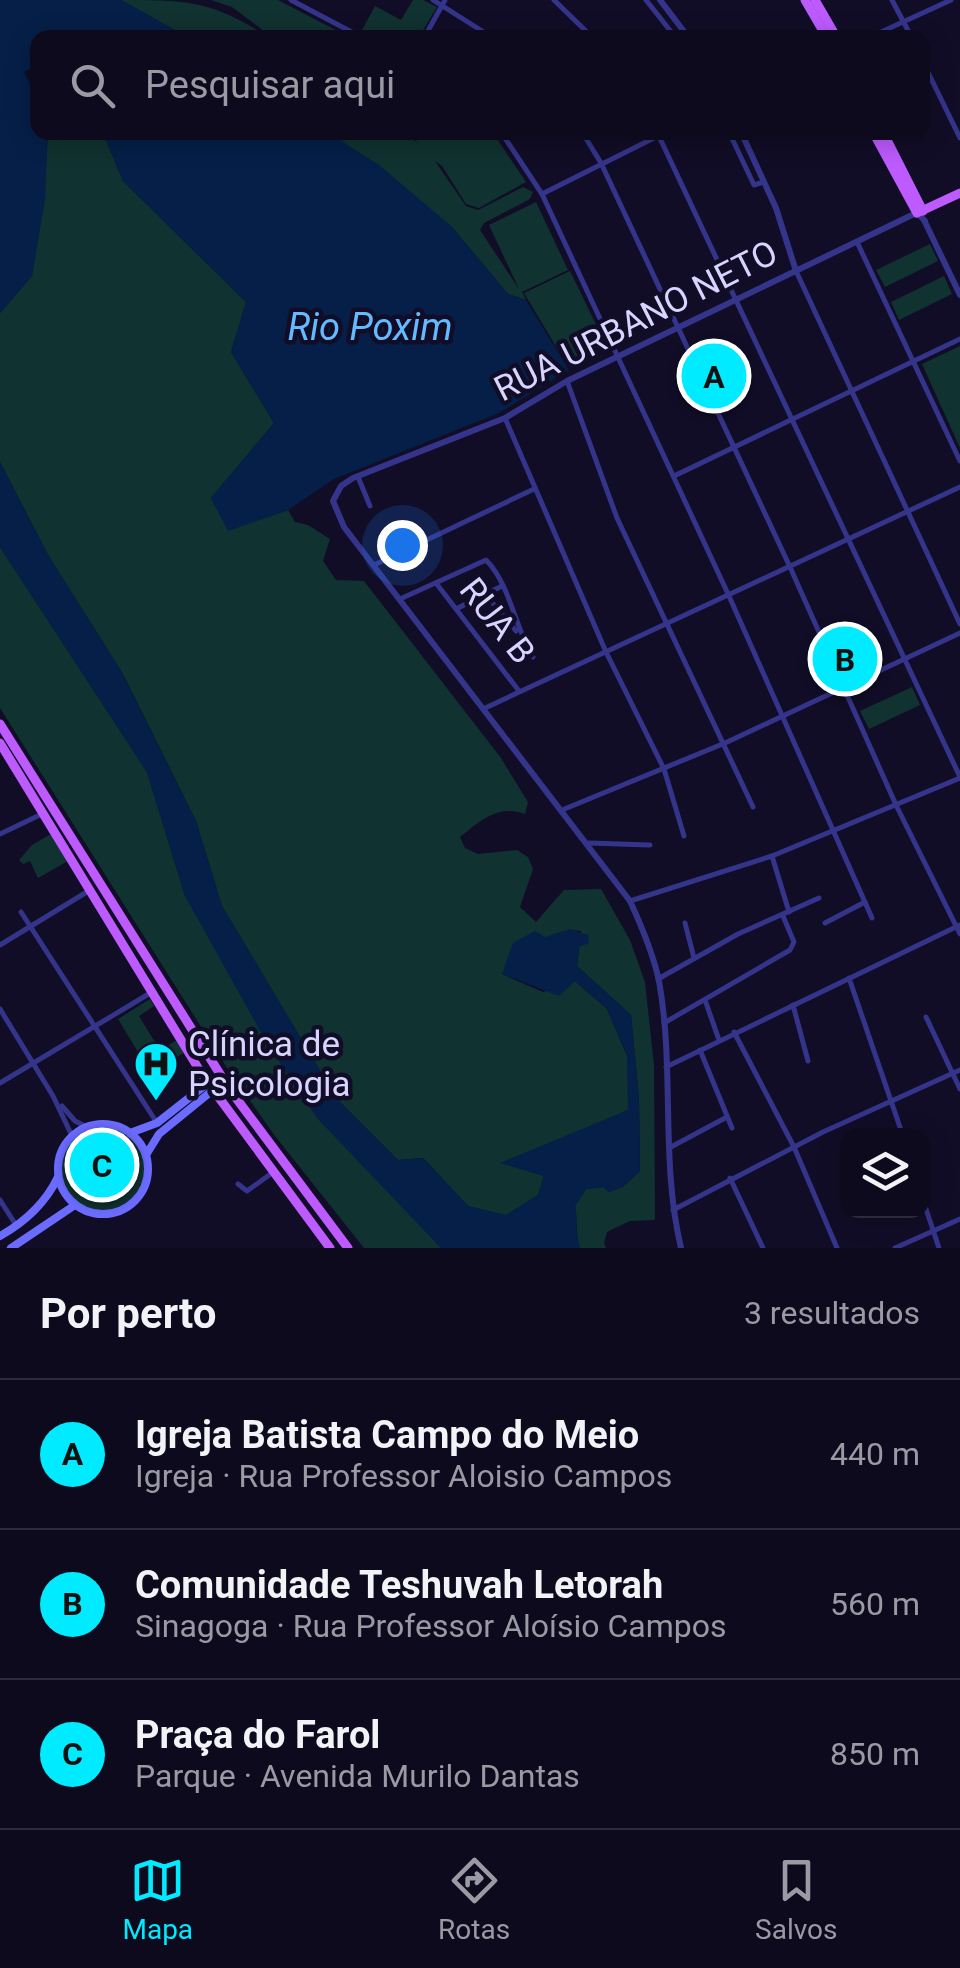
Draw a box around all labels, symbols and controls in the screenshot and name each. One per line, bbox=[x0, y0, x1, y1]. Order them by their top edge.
search box bbox=[30, 30, 930, 140]
icon: search bbox=[65, 58, 120, 113]
text: Pesquisar aqui bbox=[145, 63, 395, 107]
street label: RUA URBANO NETO bbox=[488, 232, 784, 410]
water label: Rio Poxim bbox=[287, 305, 453, 349]
pin: A bbox=[682, 338, 746, 414]
your location bbox=[377, 520, 428, 571]
street label: RUA B bbox=[451, 570, 543, 672]
pin: B bbox=[812, 622, 878, 696]
place label: Clínica de Psicologia bbox=[188, 1024, 351, 1105]
hospital icon: Clínica de Psicologia bbox=[133, 1041, 179, 1102]
pin: C bbox=[70, 1128, 134, 1202]
map controls bbox=[840, 1128, 930, 1218]
button: layers bbox=[840, 1128, 930, 1218]
text: Por perto bbox=[40, 1289, 216, 1338]
text: 3 resultados bbox=[744, 1294, 920, 1332]
text: Igreja Batista Campo do Meio bbox=[135, 1413, 639, 1457]
text: A bbox=[62, 1435, 83, 1473]
text: 440 m bbox=[830, 1435, 920, 1473]
text: Igreja · Rua Professor Aloisio Campos bbox=[135, 1457, 672, 1495]
text: Comunidade Teshuvah Letorah bbox=[135, 1563, 663, 1607]
text: B bbox=[62, 1585, 83, 1623]
text: 560 m bbox=[830, 1585, 920, 1623]
text: Sinagoga · Rua Professor Aloísio Campos bbox=[135, 1607, 726, 1645]
text: Praça do Farol bbox=[135, 1713, 380, 1757]
text: C bbox=[62, 1735, 83, 1773]
text: 850 m bbox=[830, 1735, 920, 1773]
text: Parque · Avenida Murilo Dantas bbox=[135, 1757, 580, 1795]
tab: Mapa bbox=[122, 1853, 193, 1946]
tab: Rotas bbox=[438, 1853, 510, 1946]
tab: Salvos bbox=[755, 1853, 838, 1946]

